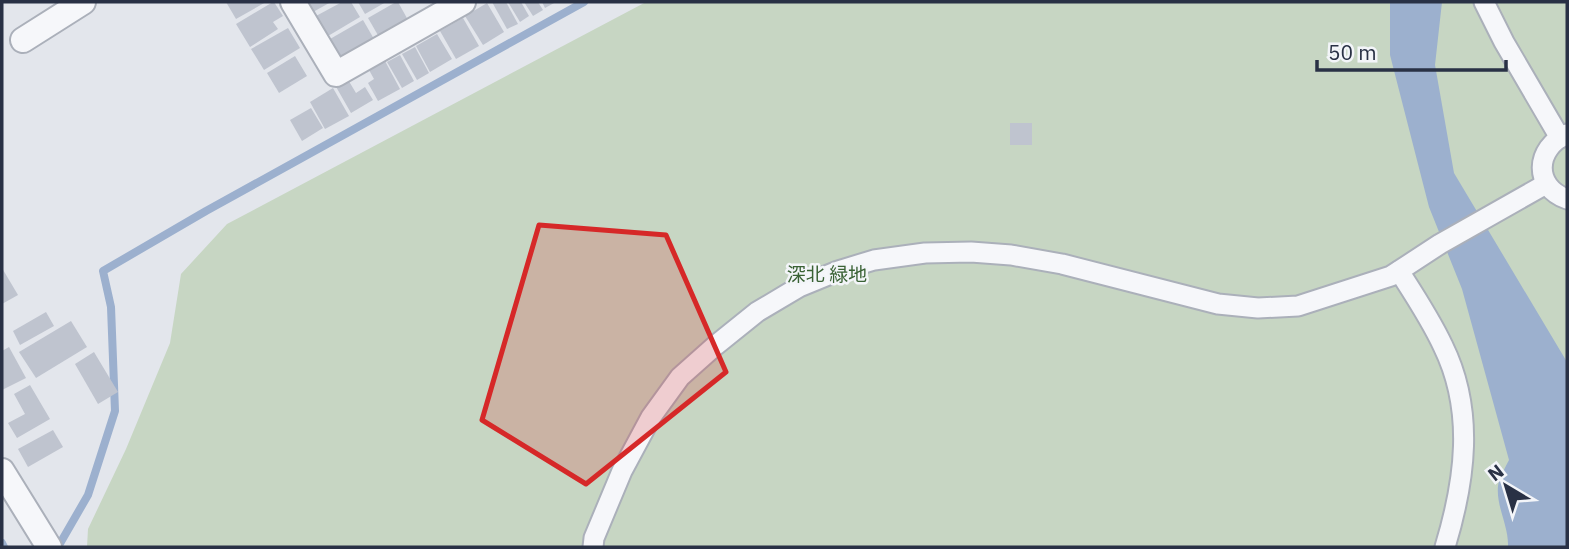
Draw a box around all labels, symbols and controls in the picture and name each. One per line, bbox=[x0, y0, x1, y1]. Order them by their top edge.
scale bar bbox=[1317, 28, 1506, 72]
text: 50 m bbox=[1328, 38, 1377, 66]
park label: 深北 緑地 bbox=[787, 262, 867, 286]
north arrow bbox=[1471, 451, 1541, 521]
text: N bbox=[1483, 459, 1508, 486]

